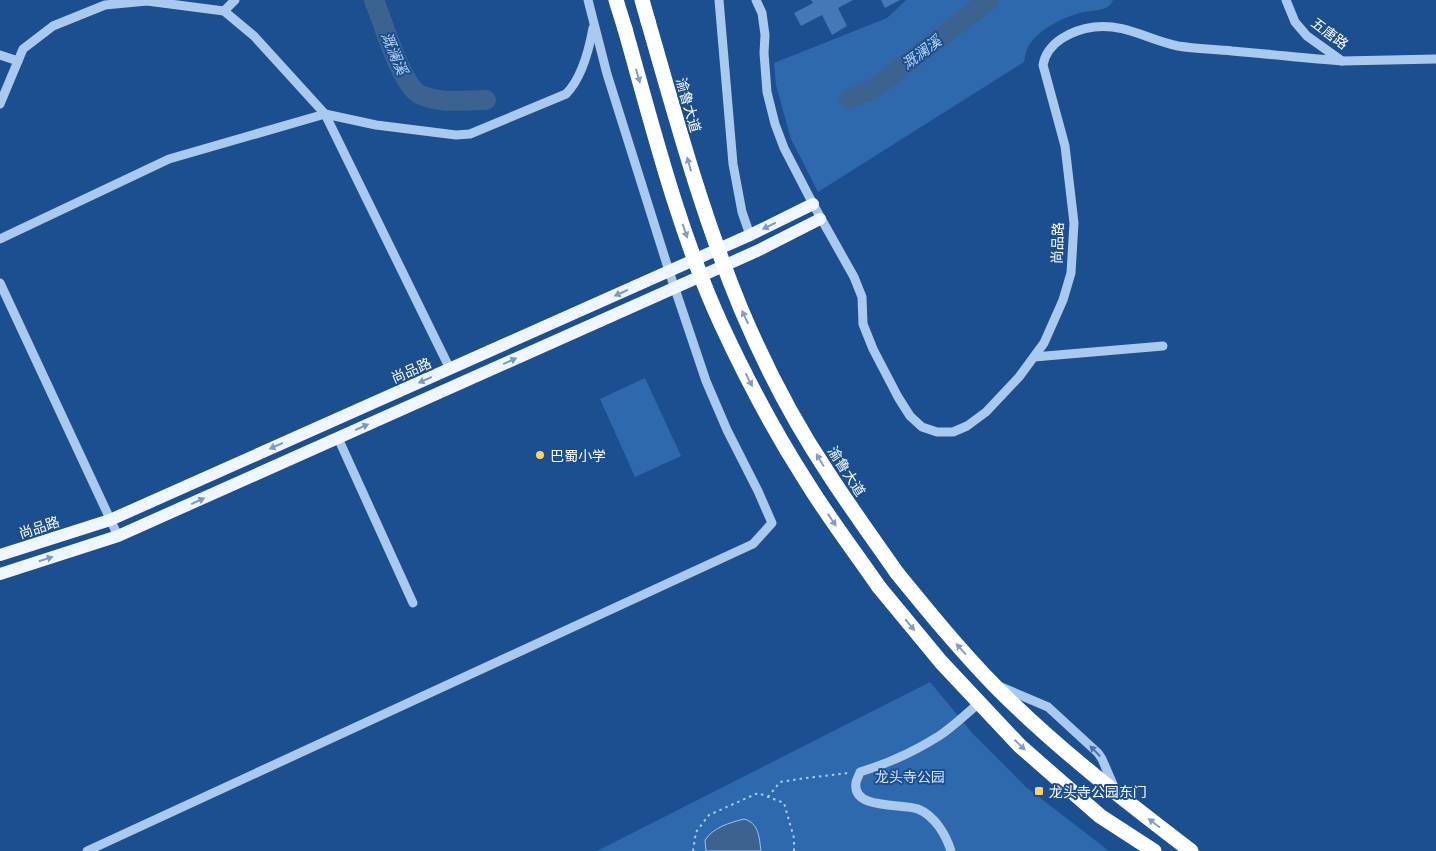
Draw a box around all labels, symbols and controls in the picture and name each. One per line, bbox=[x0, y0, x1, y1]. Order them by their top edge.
street label: 五唐路 bbox=[1308, 13, 1352, 53]
water label: 溉澜溪 bbox=[377, 28, 414, 79]
water label: 溉澜溪 bbox=[897, 29, 947, 74]
one-way arrow bbox=[634, 68, 642, 83]
street label: 渝鲁大道 bbox=[672, 75, 706, 135]
one-way arrow bbox=[684, 156, 692, 171]
one-way arrow bbox=[762, 222, 776, 230]
street label: 尚品路 bbox=[1047, 222, 1067, 264]
one-way arrow bbox=[681, 224, 689, 239]
one-way arrow bbox=[614, 289, 628, 297]
one-way arrow bbox=[740, 310, 748, 324]
street label: 尚品路 bbox=[388, 353, 434, 387]
one-way arrow bbox=[503, 356, 517, 364]
one-way arrow bbox=[745, 373, 753, 388]
one-way arrow bbox=[418, 377, 432, 385]
one-way arrow bbox=[355, 422, 369, 430]
street label: 渝鲁大道 bbox=[824, 442, 870, 500]
one-way arrow bbox=[269, 443, 283, 451]
place label: 巴蜀小学 bbox=[550, 446, 606, 465]
marker: 巴蜀小学 bbox=[534, 449, 546, 461]
one-way arrow bbox=[816, 453, 824, 468]
one-way arrow bbox=[191, 496, 205, 504]
street label: 尚品路 bbox=[16, 511, 62, 543]
one-way arrow bbox=[827, 513, 837, 526]
one-way arrow bbox=[39, 555, 54, 563]
one-way arrow bbox=[904, 618, 915, 631]
one-way arrow bbox=[955, 643, 967, 655]
one-way arrow bbox=[1013, 739, 1025, 751]
one-way arrow bbox=[1089, 745, 1101, 757]
park label: 龙头寺公园 bbox=[875, 767, 945, 786]
place label: 龙头寺公园东门 bbox=[1049, 782, 1147, 801]
marker: 龙头寺公园东门 bbox=[1033, 785, 1045, 797]
one-way arrow bbox=[1148, 817, 1161, 828]

